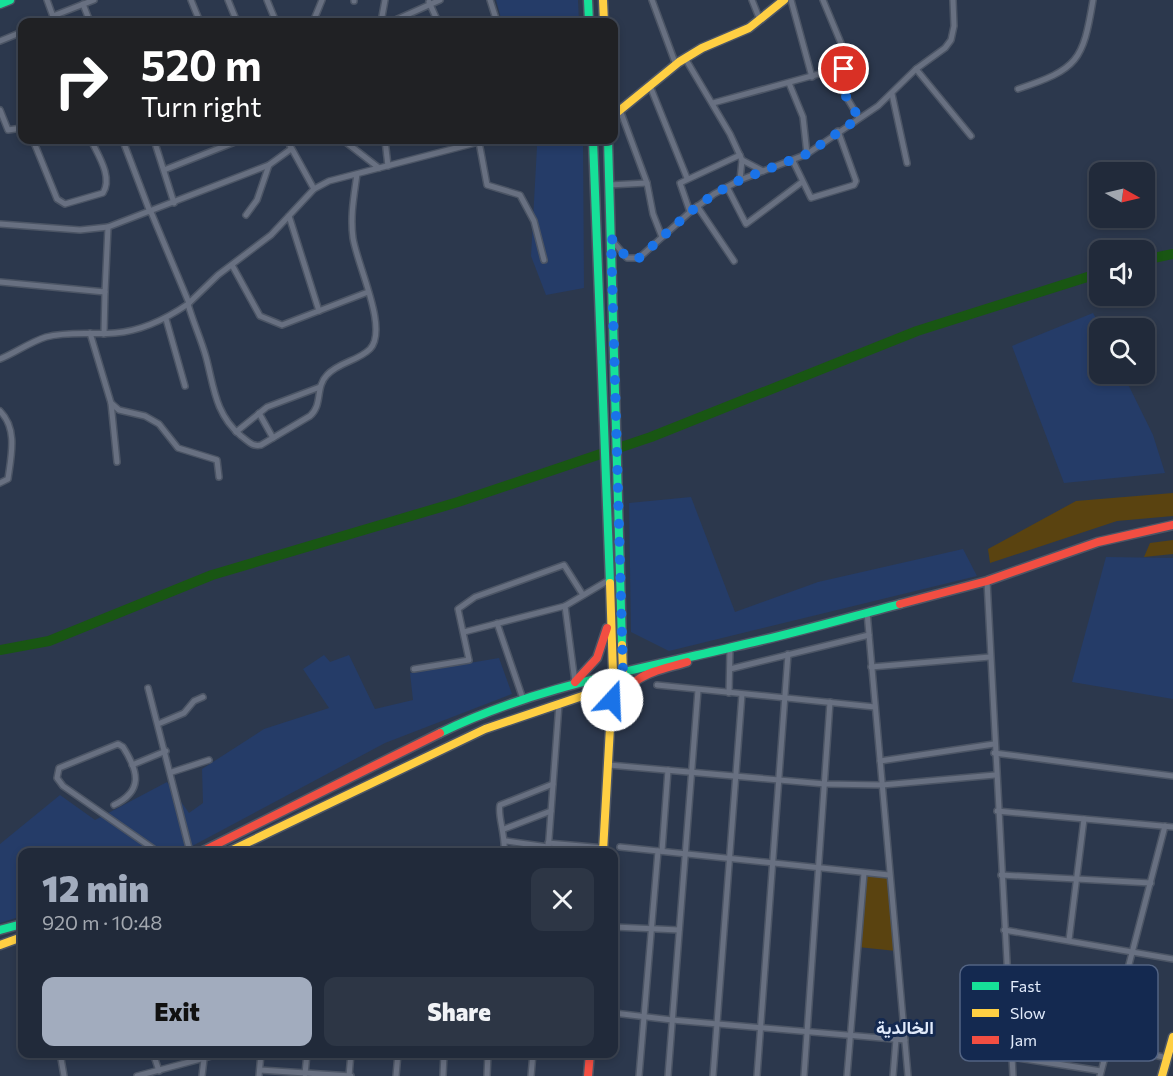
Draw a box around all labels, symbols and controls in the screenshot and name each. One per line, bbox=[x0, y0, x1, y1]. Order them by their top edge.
text: 520 m bbox=[141, 38, 262, 90]
icon: right bbox=[42, 42, 120, 120]
pin bbox=[818, 43, 869, 94]
icon: arrive bbox=[827, 52, 860, 85]
text: Turn right bbox=[141, 90, 261, 123]
north arrow bbox=[1089, 162, 1155, 228]
map controls bbox=[1089, 162, 1155, 384]
button: sound bbox=[1089, 240, 1155, 306]
button: search bbox=[1089, 318, 1155, 384]
position arrow bbox=[580, 668, 644, 732]
text: 12 min bbox=[42, 865, 149, 909]
button: close bbox=[531, 868, 594, 931]
text: 920 m · 10:48 bbox=[42, 910, 162, 934]
legend bbox=[960, 965, 1158, 1061]
text: Fast bbox=[1010, 976, 1041, 995]
button: Exit bbox=[42, 977, 312, 1046]
button: Share bbox=[324, 977, 594, 1046]
text: Slow bbox=[1010, 1003, 1046, 1022]
district label: الخالدية bbox=[876, 1016, 934, 1039]
text: Jam bbox=[1010, 1030, 1037, 1049]

